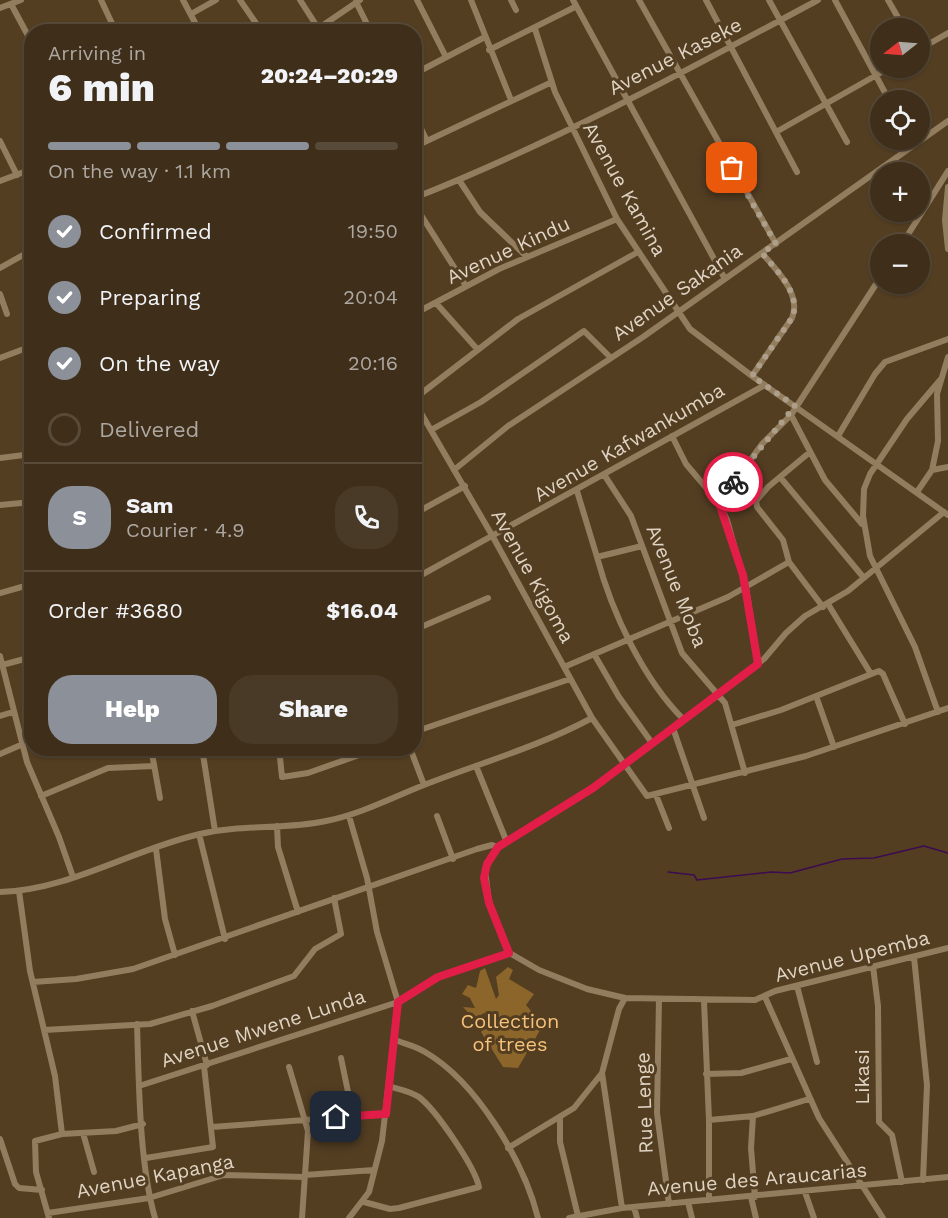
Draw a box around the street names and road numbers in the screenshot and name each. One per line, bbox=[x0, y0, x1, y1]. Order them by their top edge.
street label: Avenue Kaseke bbox=[604, 12, 746, 100]
street label: Avenue Kamina bbox=[578, 118, 672, 260]
street label: Avenue Kindu bbox=[443, 211, 573, 289]
street label: Avenue Sakania bbox=[607, 238, 747, 346]
street label: Avenue Kafwankumba bbox=[529, 378, 729, 506]
street label: Avenue Kigoma bbox=[486, 505, 580, 647]
street label: Avenue Moba bbox=[641, 521, 713, 651]
street label: Avenue Upemba bbox=[772, 925, 932, 987]
street label: Avenue Mwene Lunda bbox=[158, 984, 368, 1072]
street label: Likasi bbox=[850, 1049, 874, 1105]
street label: Rue Lenge bbox=[630, 1052, 658, 1154]
street label: Avenue Kapanga bbox=[74, 1149, 236, 1203]
street label: Avenue des Araucarias bbox=[646, 1157, 868, 1201]

